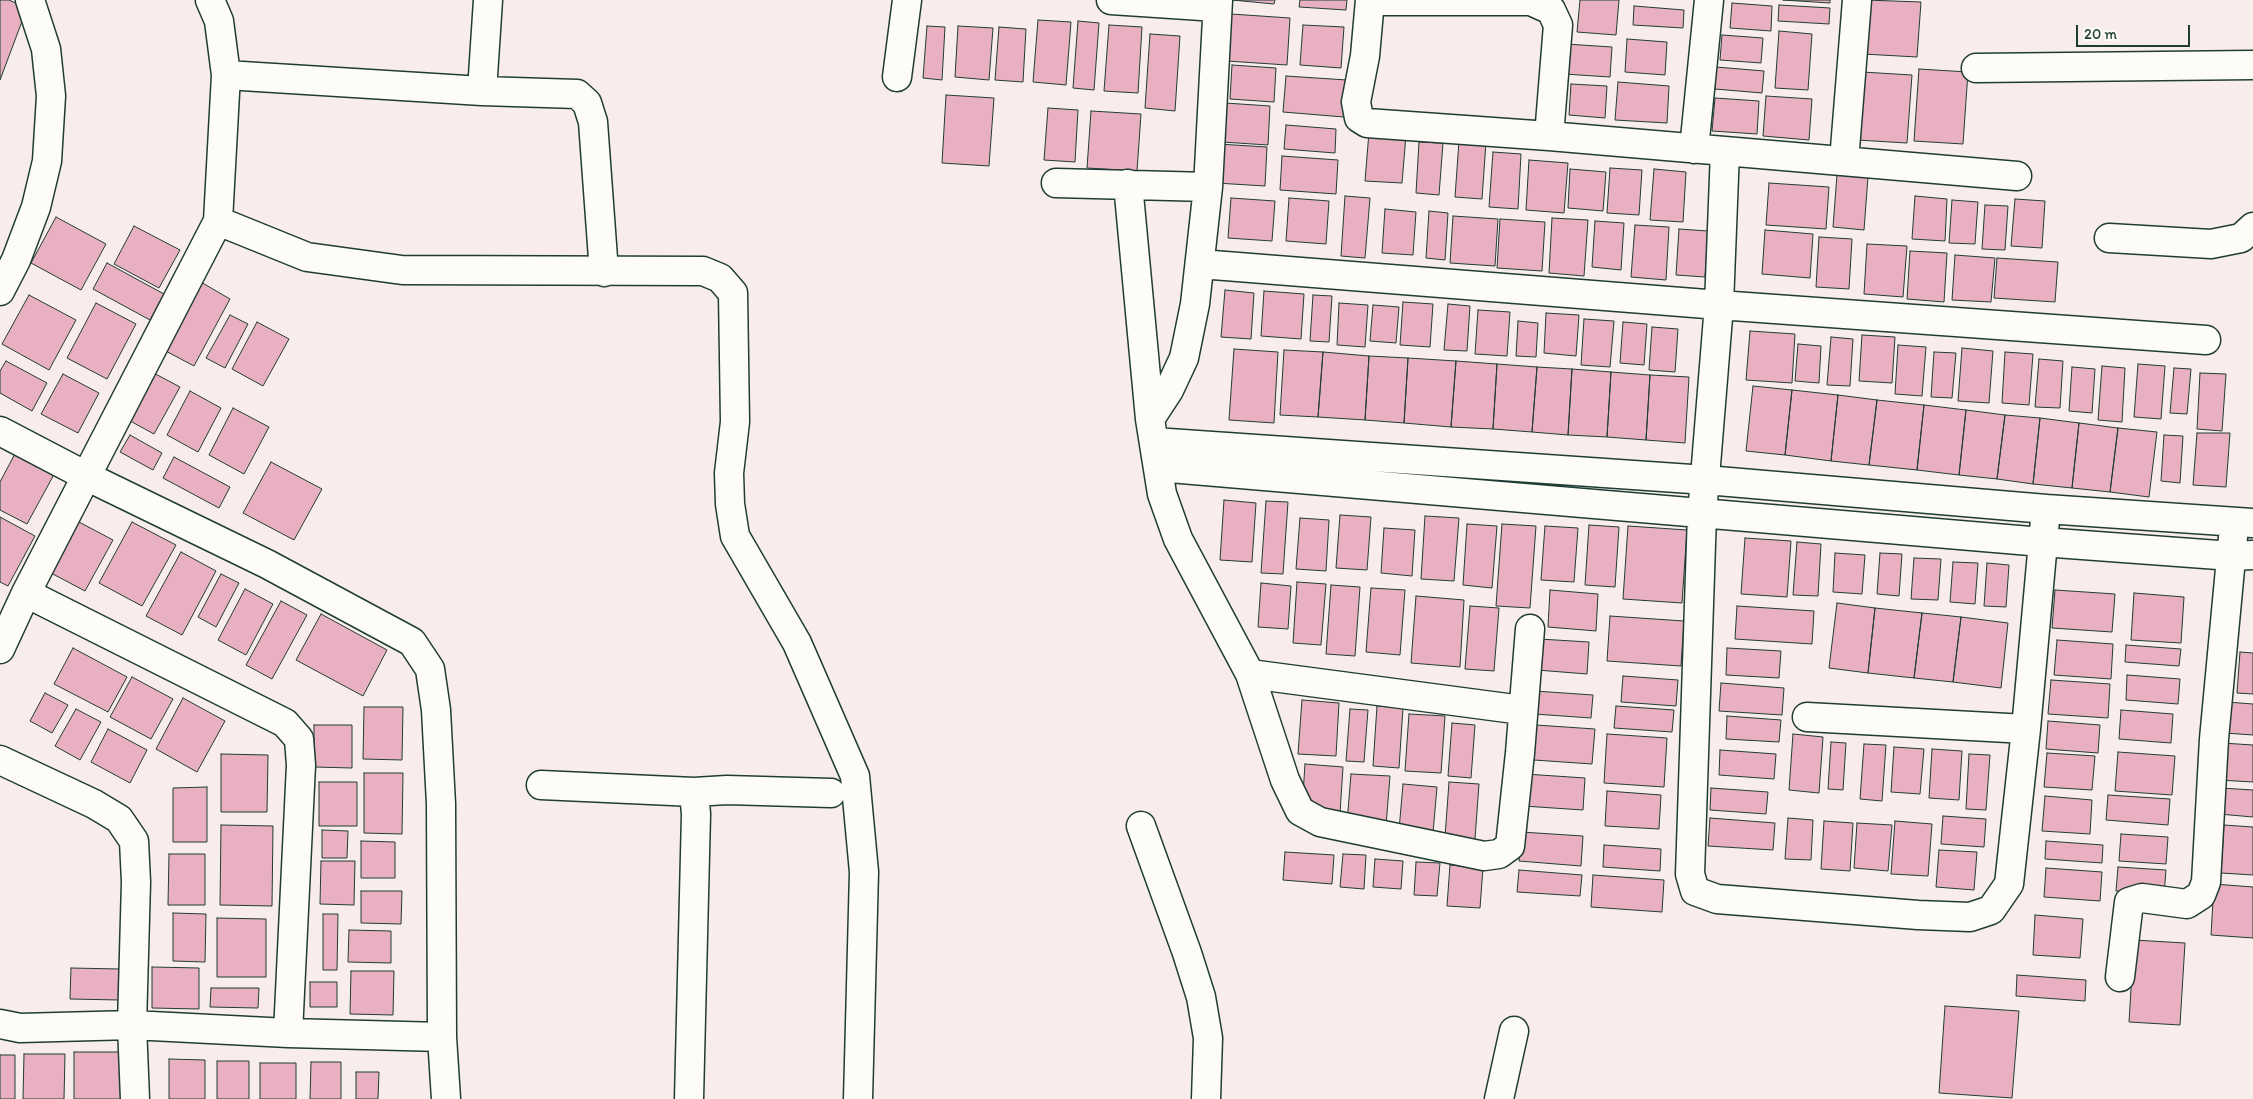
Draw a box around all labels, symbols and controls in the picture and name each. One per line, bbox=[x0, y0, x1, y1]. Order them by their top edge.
scale bar bbox=[2078, 15, 2192, 47]
text: 20 m bbox=[2084, 25, 2117, 43]

